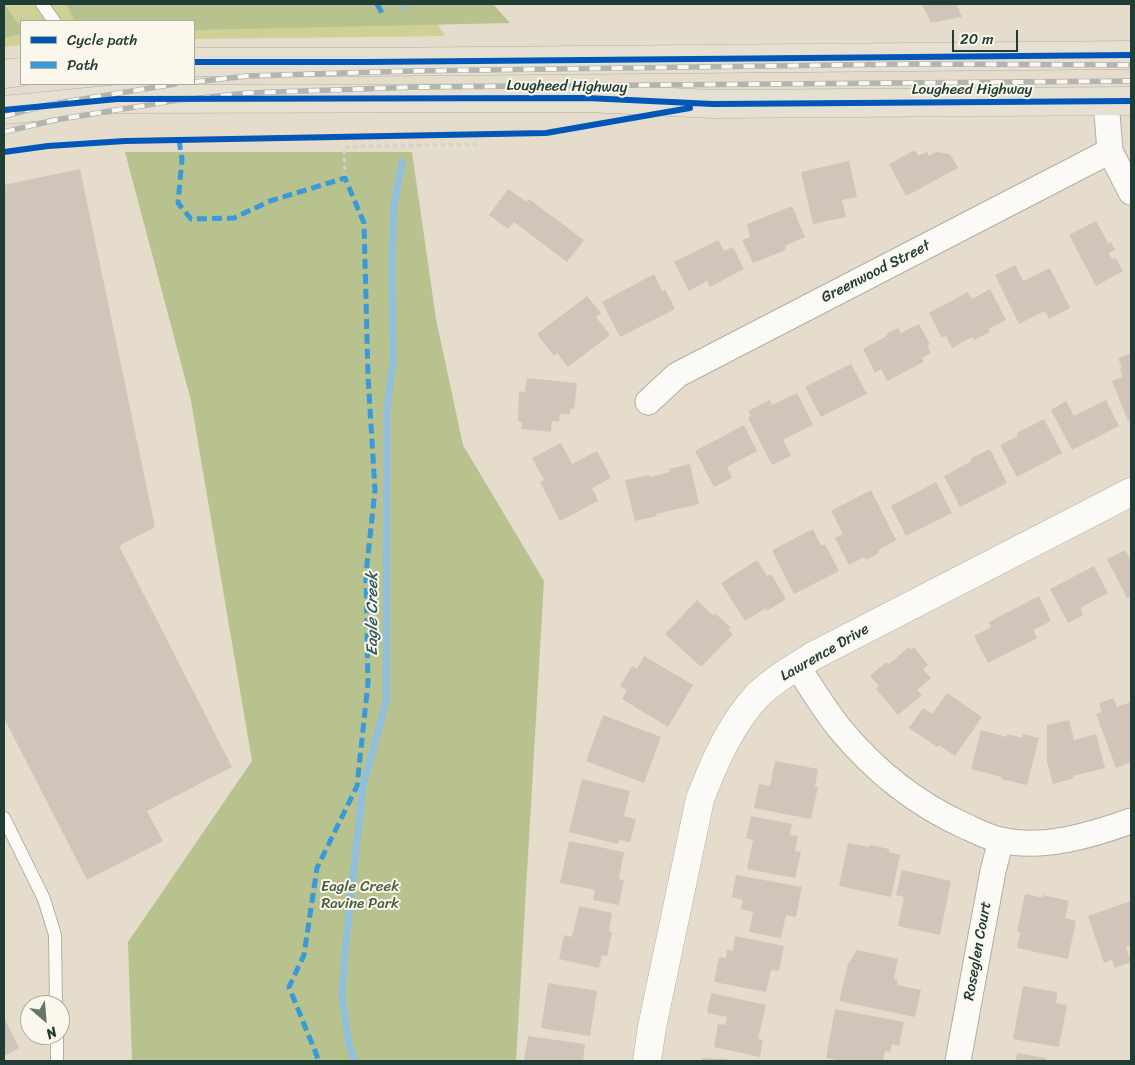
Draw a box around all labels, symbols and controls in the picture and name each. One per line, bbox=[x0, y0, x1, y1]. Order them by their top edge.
legend bbox=[20, 20, 195, 85]
scale bar bbox=[955, 20, 1021, 52]
text: 20 m bbox=[960, 26, 994, 52]
text: Cycle path bbox=[67, 27, 137, 53]
text: Path bbox=[67, 52, 98, 78]
street label: Lougheed Highway bbox=[507, 77, 627, 97]
street label: Lougheed Highway bbox=[912, 81, 1032, 99]
street label: Greenwood Street bbox=[819, 237, 933, 307]
water label: Eagle Creek bbox=[363, 572, 383, 656]
street label: Lawrence Drive bbox=[777, 620, 873, 686]
park label: Eagle Creek Ravine Park bbox=[321, 878, 399, 913]
street label: Roseglen Court bbox=[960, 900, 996, 1002]
north arrow bbox=[20, 995, 70, 1045]
text: N bbox=[42, 1020, 62, 1046]

